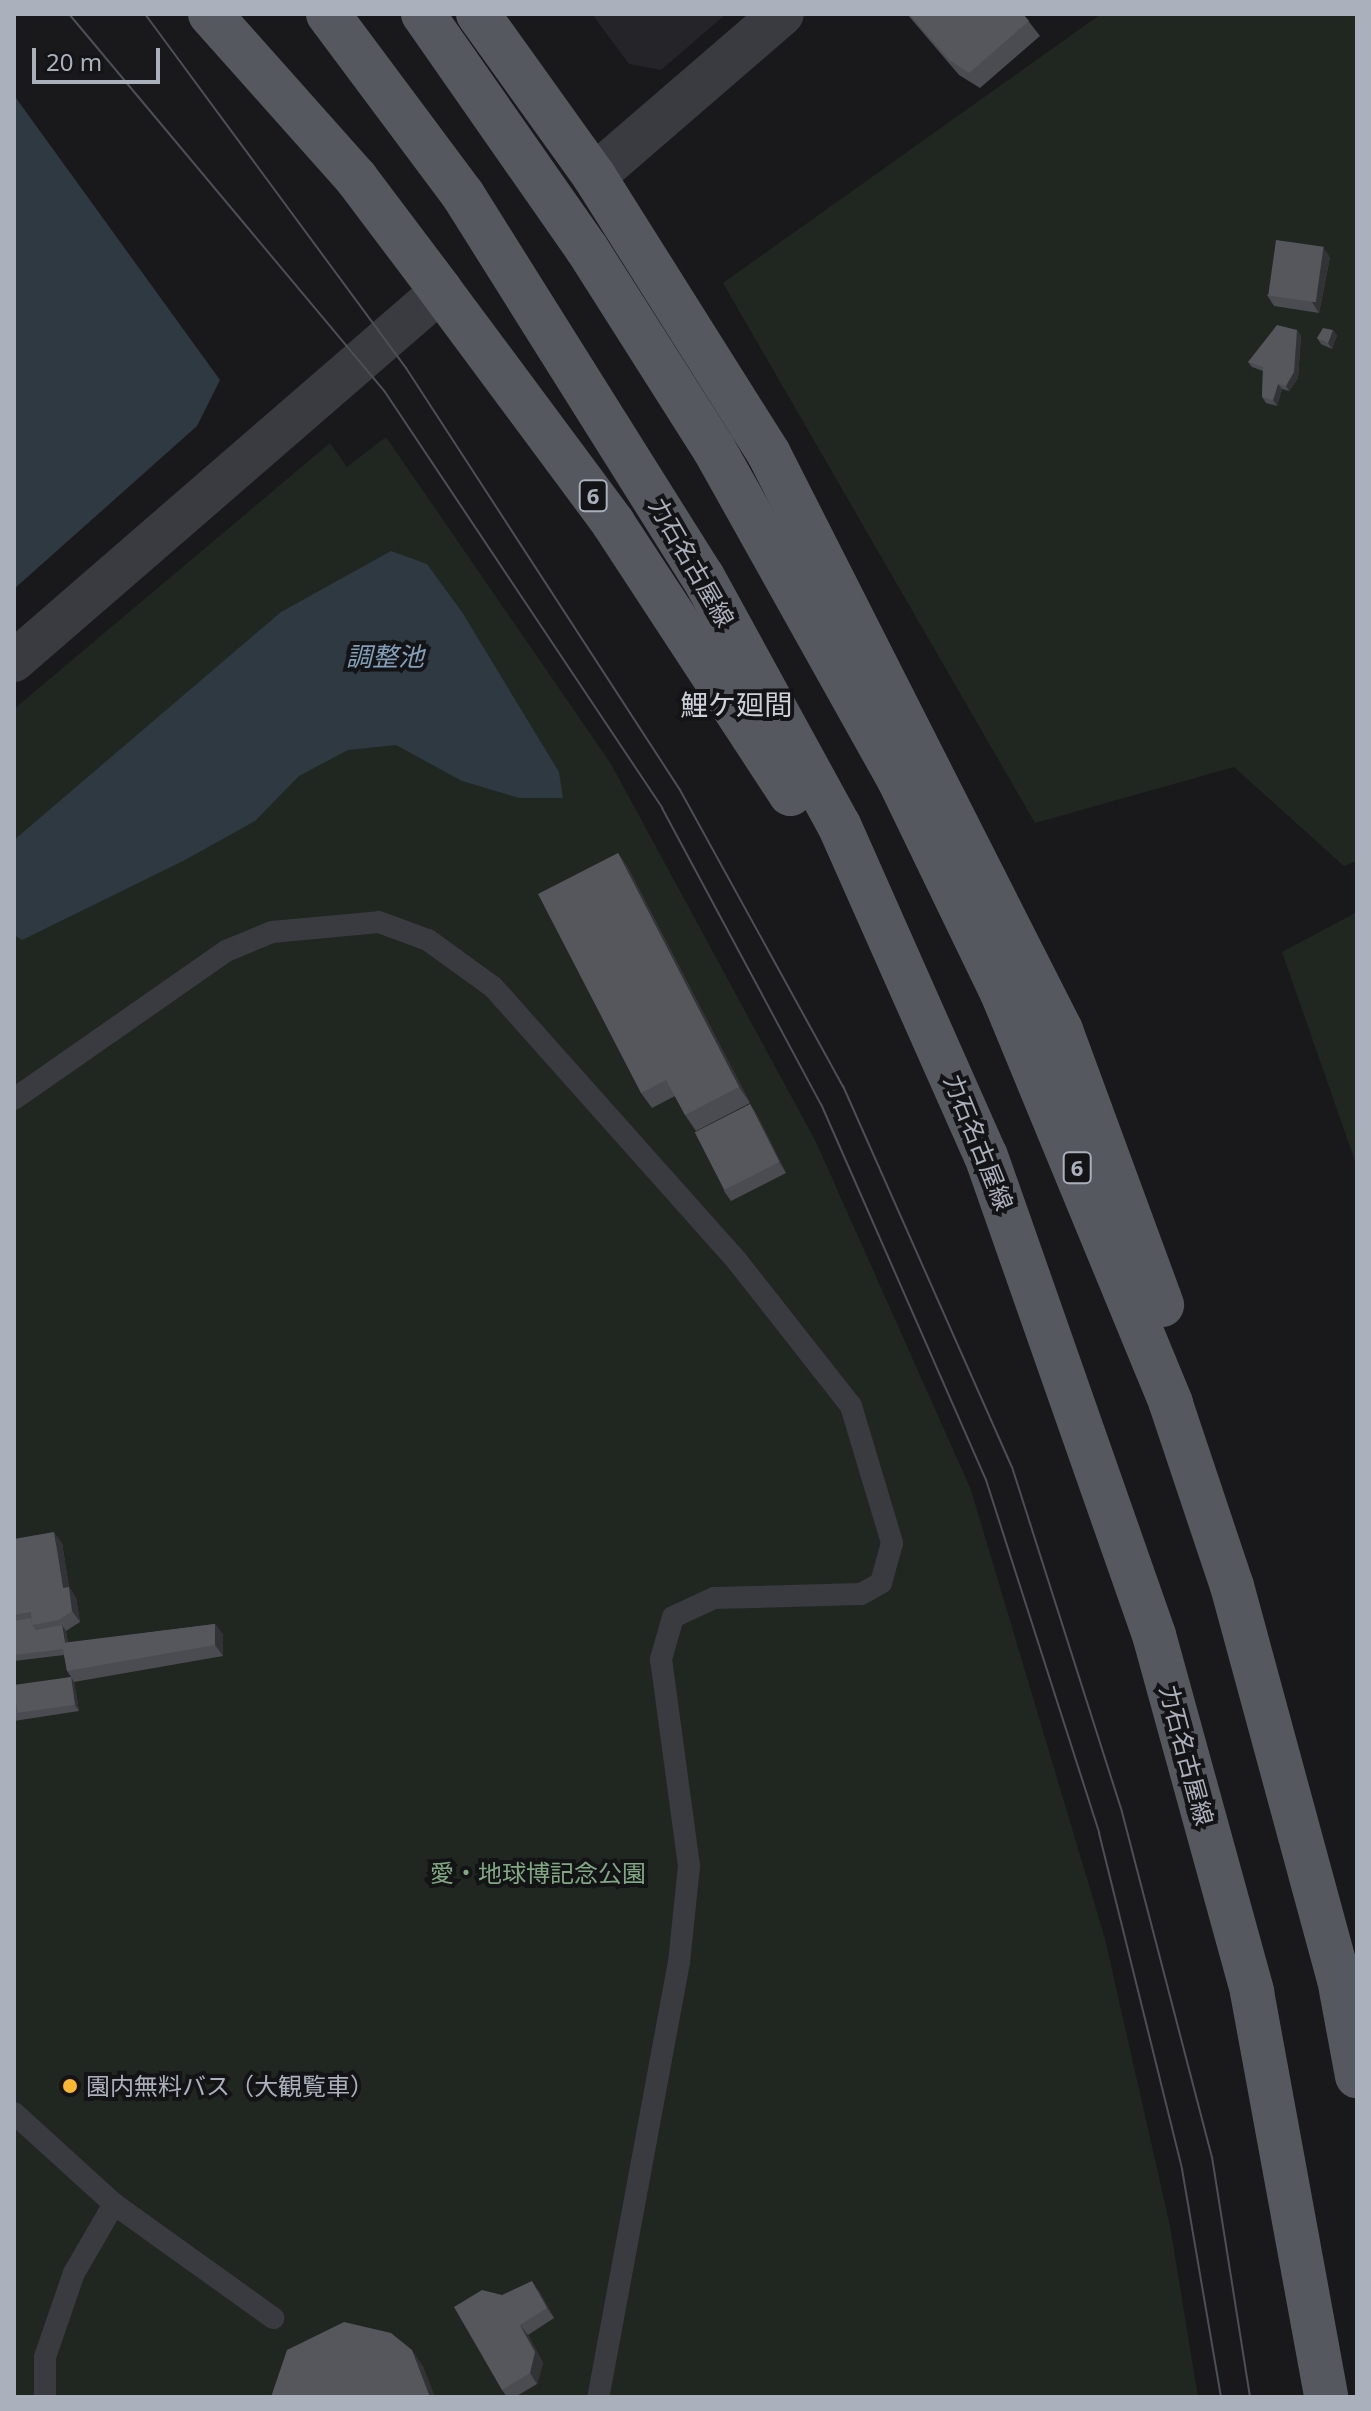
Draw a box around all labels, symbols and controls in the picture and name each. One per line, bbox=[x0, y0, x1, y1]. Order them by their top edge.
scale bar bbox=[36, 32, 164, 82]
text: 20 m bbox=[46, 45, 102, 78]
road number: 6 bbox=[577, 478, 609, 514]
street label: 力石名古屋線 bbox=[644, 492, 740, 632]
water label: 調整池 bbox=[346, 641, 424, 673]
district label: 鯉ケ廻間 bbox=[680, 687, 792, 721]
street label: 力石名古屋線 bbox=[939, 1070, 1019, 1214]
road number: 6 bbox=[1061, 1150, 1093, 1186]
street label: 力石名古屋線 bbox=[1154, 1682, 1220, 1828]
park label: 愛・地球博記念公園 bbox=[430, 1859, 646, 1887]
place label: 園内無料バス（大観覧車） bbox=[86, 2072, 374, 2100]
marker: 園内無料バス（大観覧車） bbox=[61, 2077, 79, 2095]

